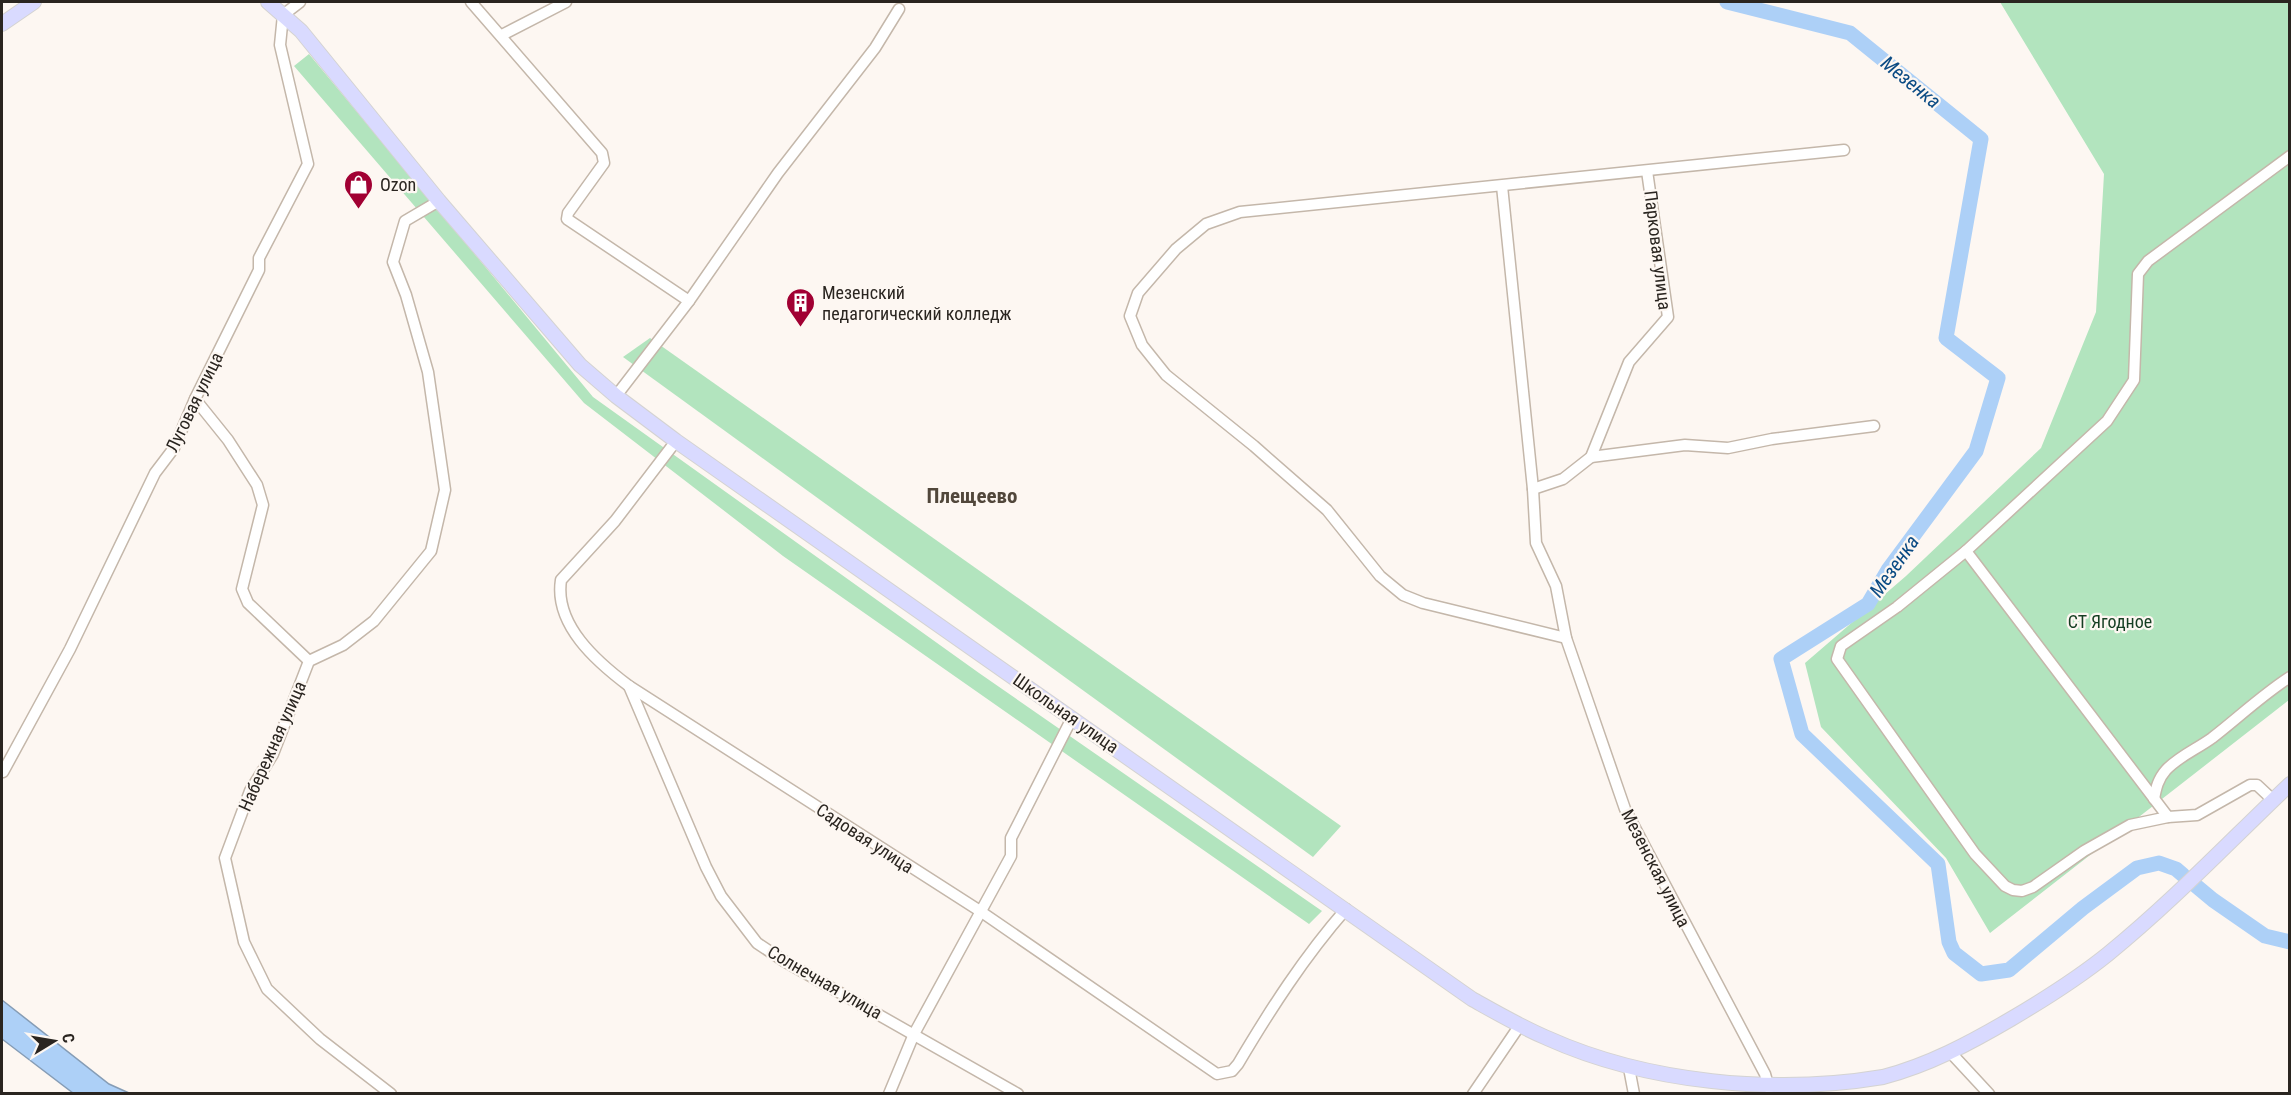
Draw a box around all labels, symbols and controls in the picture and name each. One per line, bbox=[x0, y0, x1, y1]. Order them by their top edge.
water label: Мезенка bbox=[1876, 51, 1946, 113]
shop icon: Ozon bbox=[343, 168, 375, 210]
place label: Ozon bbox=[380, 174, 416, 195]
street label: Парковая улица bbox=[1640, 189, 1676, 311]
place label: Мезенский педагогический колледж bbox=[822, 282, 1012, 324]
building icon: Мезенский педагогический колледж bbox=[785, 286, 817, 328]
street label: Луговая улица bbox=[161, 349, 227, 455]
district label: Плещеево bbox=[926, 484, 1018, 508]
water label: Мезенка bbox=[1864, 530, 1924, 602]
park label: СТ Ягодное bbox=[2068, 611, 2152, 632]
street label: Школьная улица bbox=[1009, 669, 1123, 757]
street label: Набережная улица bbox=[234, 678, 310, 814]
street label: Садовая улица bbox=[812, 799, 918, 877]
street label: Мезенская улица bbox=[1617, 805, 1695, 931]
street label: Солнечная улица bbox=[764, 941, 886, 1023]
north arrow bbox=[24, 1011, 84, 1071]
text: С bbox=[58, 1032, 78, 1045]

